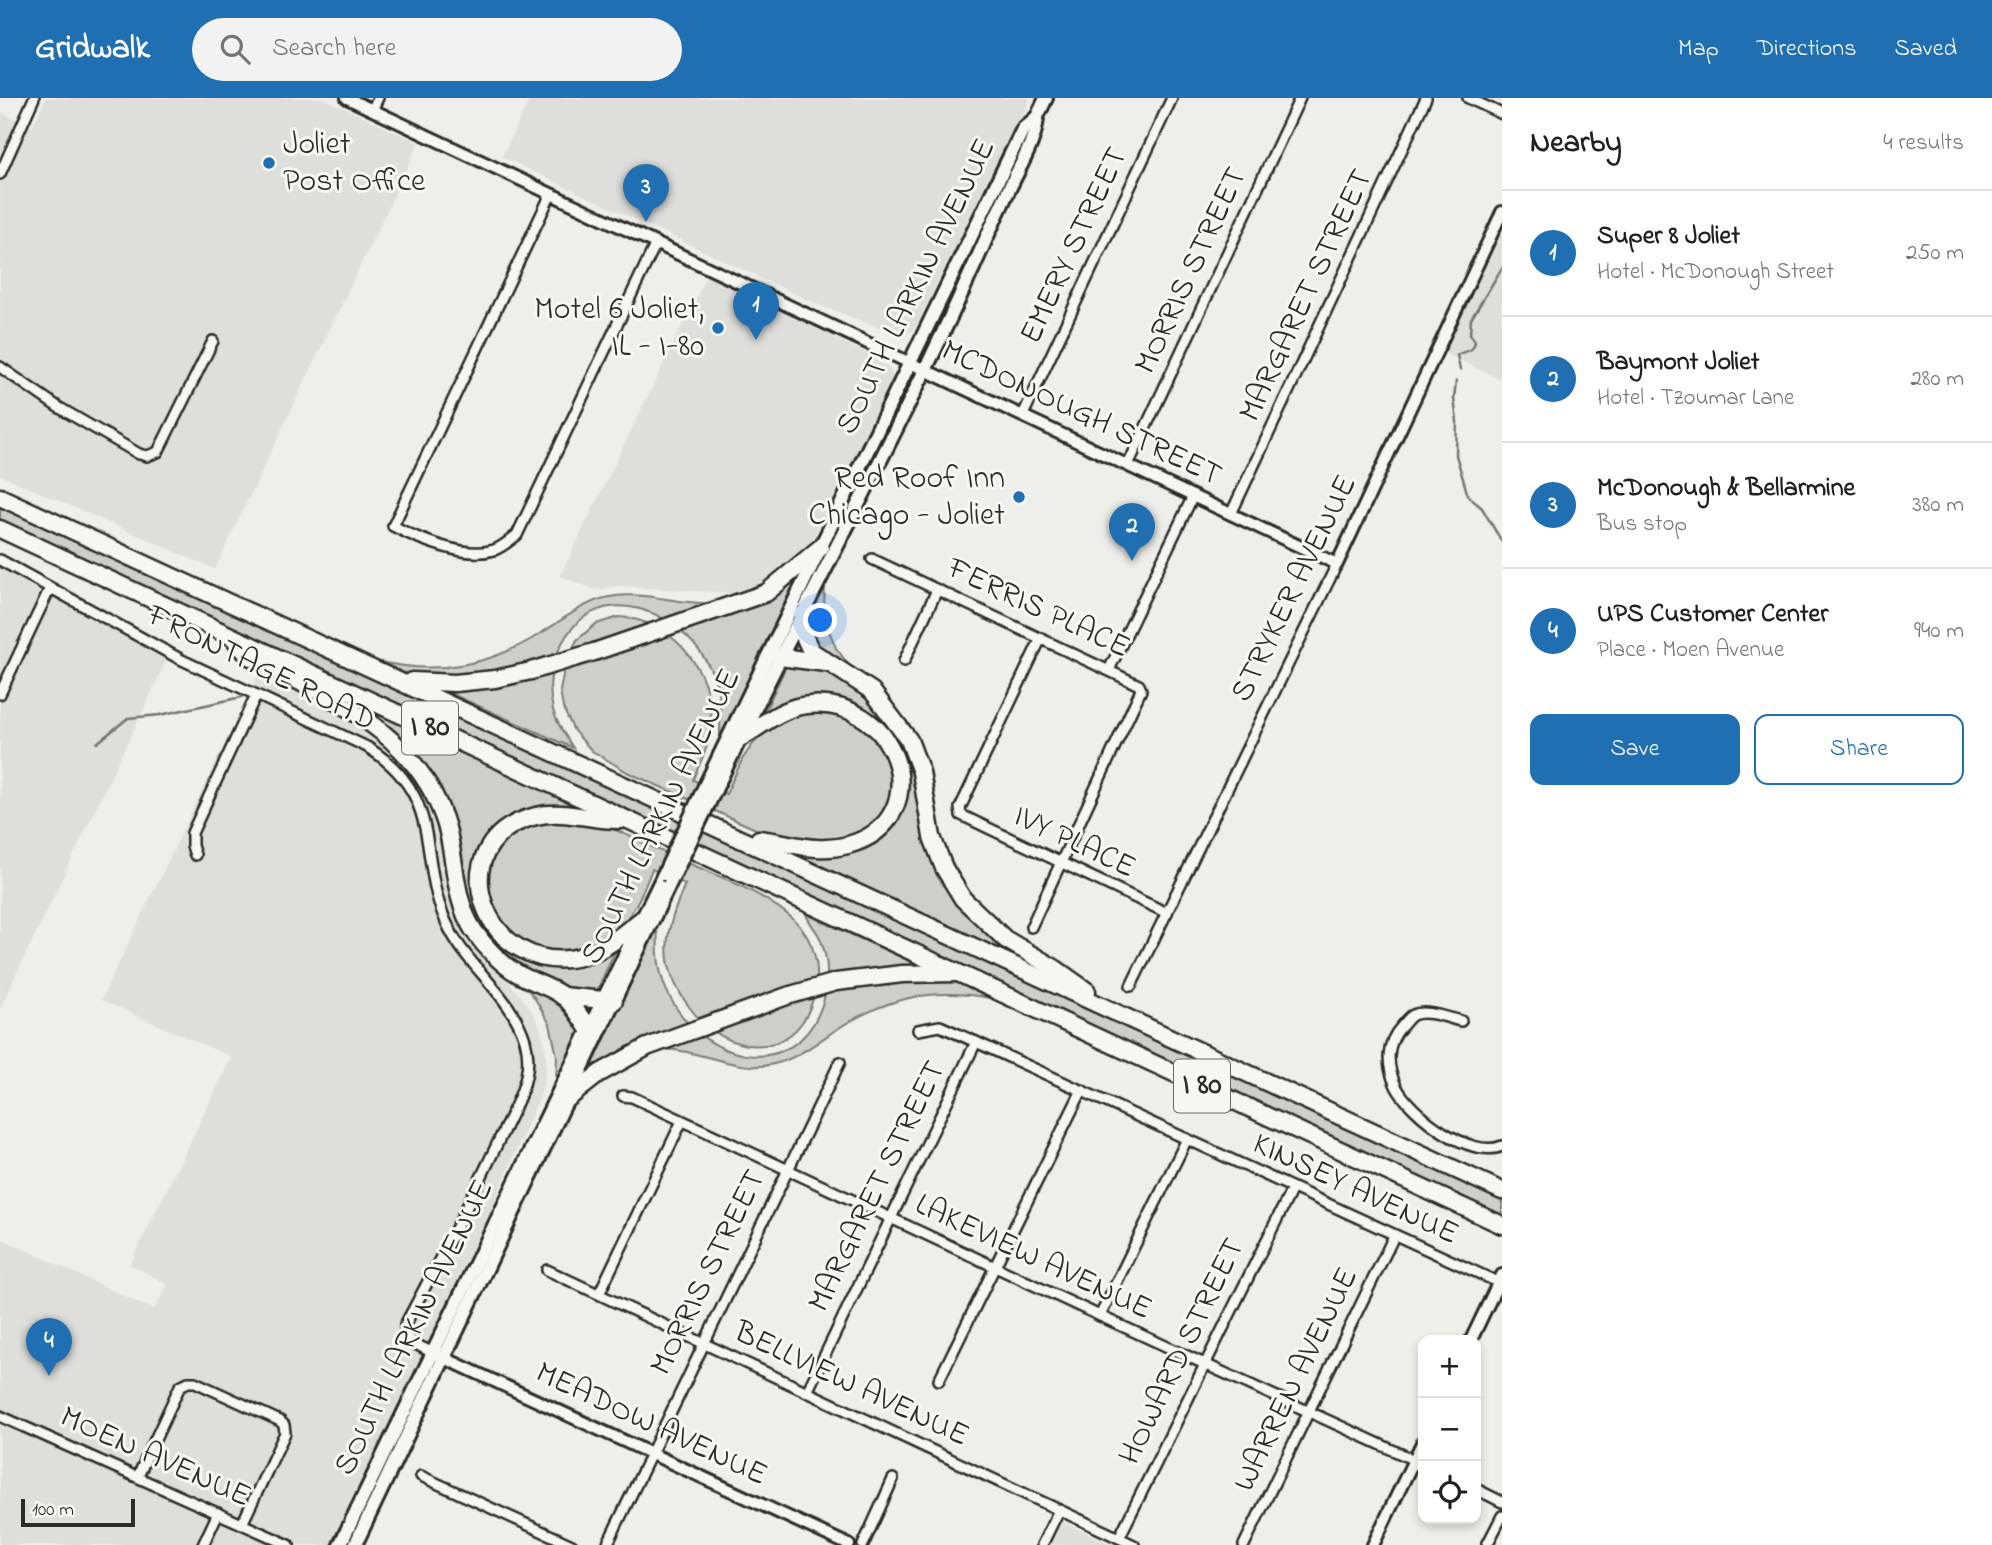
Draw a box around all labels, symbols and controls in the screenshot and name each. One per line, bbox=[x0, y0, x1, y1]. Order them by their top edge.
search box bbox=[192, 18, 682, 81]
text: Gridwalk bbox=[35, 25, 150, 73]
icon: search bbox=[216, 30, 254, 68]
text: Search here bbox=[272, 30, 396, 68]
text: Map bbox=[1678, 32, 1719, 67]
text: Directions bbox=[1757, 32, 1856, 67]
text: Saved bbox=[1894, 32, 1957, 67]
place label: Joliet Post Office bbox=[283, 122, 426, 206]
text: Nearby bbox=[1530, 122, 1622, 166]
text: 4 results bbox=[1883, 127, 1964, 160]
street label: SOUTH LARKIN AVENUE bbox=[825, 131, 1009, 443]
street label: EMERY STREET bbox=[1009, 140, 1141, 352]
marker: Joliet Post Office bbox=[261, 155, 277, 171]
street label: MORRIS STREET bbox=[1123, 160, 1261, 382]
street label: MARGARET STREET bbox=[1228, 162, 1386, 430]
pin: 3 bbox=[623, 164, 669, 222]
text: Super 8 Joliet bbox=[1597, 218, 1740, 256]
text: 1 bbox=[1549, 237, 1557, 270]
text: 250 m bbox=[1906, 237, 1964, 270]
text: Hotel · McDonough Street bbox=[1597, 256, 1834, 289]
pin: 1 bbox=[733, 282, 779, 340]
place label: Motel 6 Joliet, IL - I-80 bbox=[534, 287, 704, 371]
marker: Motel 6 Joliet, IL - I-80 bbox=[710, 320, 726, 336]
street label: MCDONOUGH STREET bbox=[933, 328, 1229, 500]
text: Baymont Joliet bbox=[1597, 344, 1760, 382]
text: 2 bbox=[1547, 363, 1559, 396]
text: 280 m bbox=[1910, 363, 1964, 396]
text: Hotel · Tzoumar Lane bbox=[1597, 382, 1794, 415]
place label: Red Roof Inn Chicago - Joliet bbox=[808, 456, 1005, 540]
street label: STRYKER AVENUE bbox=[1220, 468, 1370, 710]
text: McDonough & Bellarmine bbox=[1597, 470, 1855, 508]
marker: Red Roof Inn Chicago - Joliet bbox=[1011, 489, 1027, 505]
text: 3 bbox=[1548, 489, 1558, 522]
text: 380 m bbox=[1912, 489, 1964, 522]
pin: 2 bbox=[1109, 503, 1155, 561]
text: Bus stop bbox=[1597, 508, 1687, 541]
street label: FERRIS PLACE bbox=[938, 546, 1137, 672]
street label: FRONTAGE ROAD bbox=[138, 593, 383, 745]
text: UPS Customer Center bbox=[1597, 596, 1828, 634]
your location bbox=[803, 603, 837, 637]
text: 4 bbox=[1548, 615, 1558, 648]
text: 940 m bbox=[1914, 615, 1964, 648]
text: Place · Moen Avenue bbox=[1597, 634, 1784, 667]
street label: SOUTH LARKIN AVENUE bbox=[570, 661, 754, 973]
road number: I 80 bbox=[402, 702, 458, 754]
button: Save bbox=[1530, 714, 1740, 785]
button: Share bbox=[1754, 714, 1964, 785]
street label: IVY PLACE bbox=[1005, 794, 1143, 892]
street label: MARGARET STREET bbox=[797, 1054, 959, 1320]
road number: I 80 bbox=[1174, 1060, 1230, 1112]
street label: KINSEY AVENUE bbox=[1244, 1122, 1466, 1258]
street label: MORRIS STREET bbox=[639, 1162, 779, 1384]
street label: SOUTH LARKIN AVENUE bbox=[323, 1172, 507, 1484]
street label: LAKEVIEW AVENUE bbox=[907, 1182, 1159, 1334]
street label: HOWARD STREET bbox=[1108, 1231, 1258, 1473]
street label: WARREN AVENUE bbox=[1222, 1260, 1372, 1500]
street label: BELLVIEW AVENUE bbox=[725, 1309, 976, 1460]
pin: 4 bbox=[26, 1318, 72, 1376]
map controls bbox=[1418, 1335, 1481, 1524]
button: + bbox=[1418, 1335, 1481, 1398]
street label: MEADOW AVENUE bbox=[527, 1351, 775, 1499]
street label: MOEN AVENUE bbox=[52, 1395, 258, 1521]
button: − bbox=[1418, 1398, 1481, 1461]
button: locate bbox=[1418, 1461, 1481, 1524]
scale bar bbox=[21, 1496, 135, 1528]
text: 100 m bbox=[32, 1497, 74, 1524]

